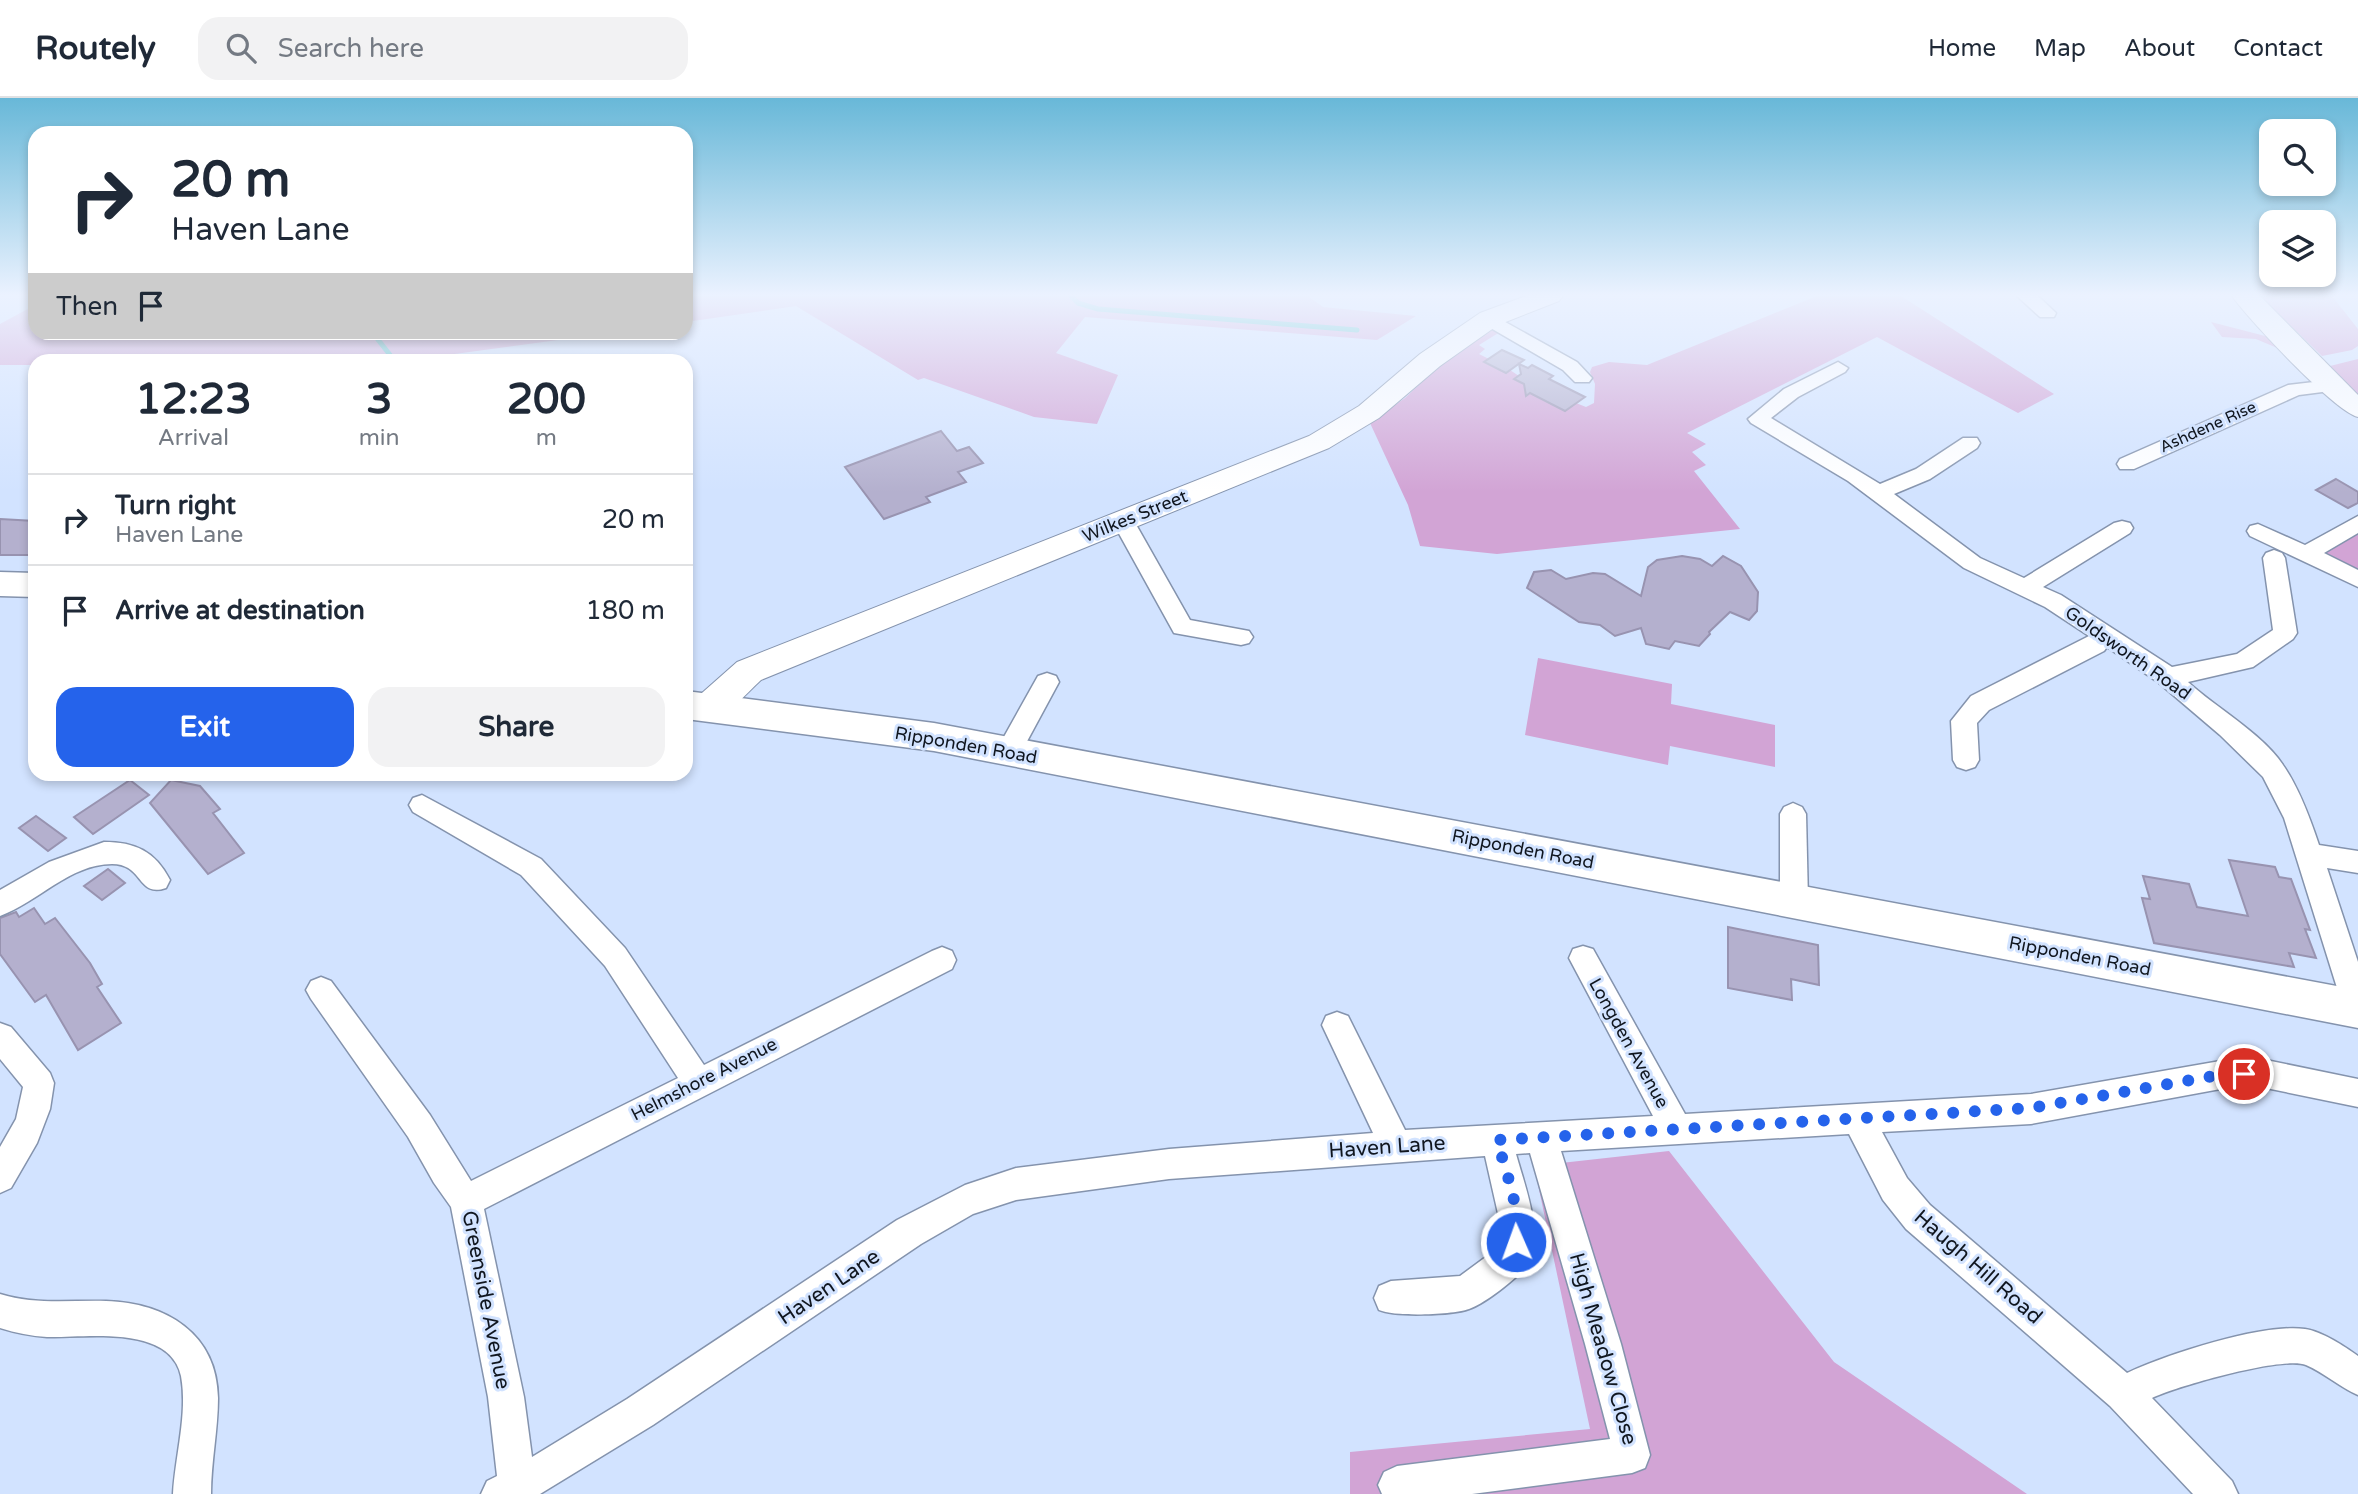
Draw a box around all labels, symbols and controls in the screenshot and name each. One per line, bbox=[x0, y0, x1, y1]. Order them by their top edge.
search box bbox=[198, 17, 688, 80]
text: Routely bbox=[35, 29, 156, 68]
icon: search bbox=[222, 29, 260, 67]
text: Search here bbox=[278, 33, 424, 64]
text: Home bbox=[1928, 34, 1996, 63]
text: Map bbox=[2034, 34, 2086, 63]
text: About bbox=[2124, 34, 2195, 63]
text: Contact bbox=[2233, 34, 2323, 63]
map controls bbox=[2259, 119, 2336, 287]
button: search bbox=[2259, 119, 2336, 196]
text: 20 m bbox=[171, 151, 290, 210]
icon: right bbox=[56, 154, 147, 245]
button: layers bbox=[2259, 210, 2336, 287]
text: Haven Lane bbox=[171, 211, 350, 249]
icon: arrive bbox=[132, 287, 170, 325]
text: Then bbox=[56, 291, 118, 322]
text: 12:23 bbox=[135, 374, 252, 425]
text: 3 bbox=[366, 374, 392, 425]
text: 200 bbox=[507, 374, 586, 425]
street label: Ashdene Rise bbox=[2157, 397, 2259, 457]
text: Arrival bbox=[158, 424, 229, 452]
text: min bbox=[359, 424, 400, 452]
text: m bbox=[536, 424, 557, 452]
street label: Wilkes Street bbox=[1079, 485, 1191, 547]
text: Turn right bbox=[115, 490, 236, 521]
icon: right bbox=[56, 501, 94, 539]
text: 20 m bbox=[602, 504, 665, 535]
text: Haven Lane bbox=[115, 521, 243, 549]
icon: arrive bbox=[56, 592, 94, 630]
text: Arrive at destination bbox=[115, 595, 365, 626]
text: 180 m bbox=[585, 595, 665, 626]
street label: Goldsworth Road bbox=[2061, 601, 2195, 705]
button: Exit bbox=[56, 687, 354, 767]
button: Share bbox=[368, 687, 665, 767]
street label: Ripponden Road bbox=[893, 722, 1039, 768]
street label: Ripponden Road bbox=[1450, 824, 1596, 874]
street label: Ripponden Road bbox=[2007, 931, 2153, 981]
street label: Longden Avenue bbox=[1584, 974, 1674, 1112]
street label: Helmshore Avenue bbox=[627, 1033, 781, 1125]
pin bbox=[2214, 1044, 2274, 1104]
icon: arrive bbox=[2225, 1055, 2263, 1093]
street label: Haven Lane bbox=[1328, 1130, 1446, 1164]
position arrow bbox=[1479, 1205, 1553, 1279]
street label: Haugh Hill Road bbox=[1909, 1205, 2047, 1329]
street label: Greenside Avenue bbox=[456, 1209, 516, 1391]
street label: Haven Lane bbox=[773, 1244, 885, 1330]
street label: High Meadow Close bbox=[1564, 1250, 1642, 1448]

